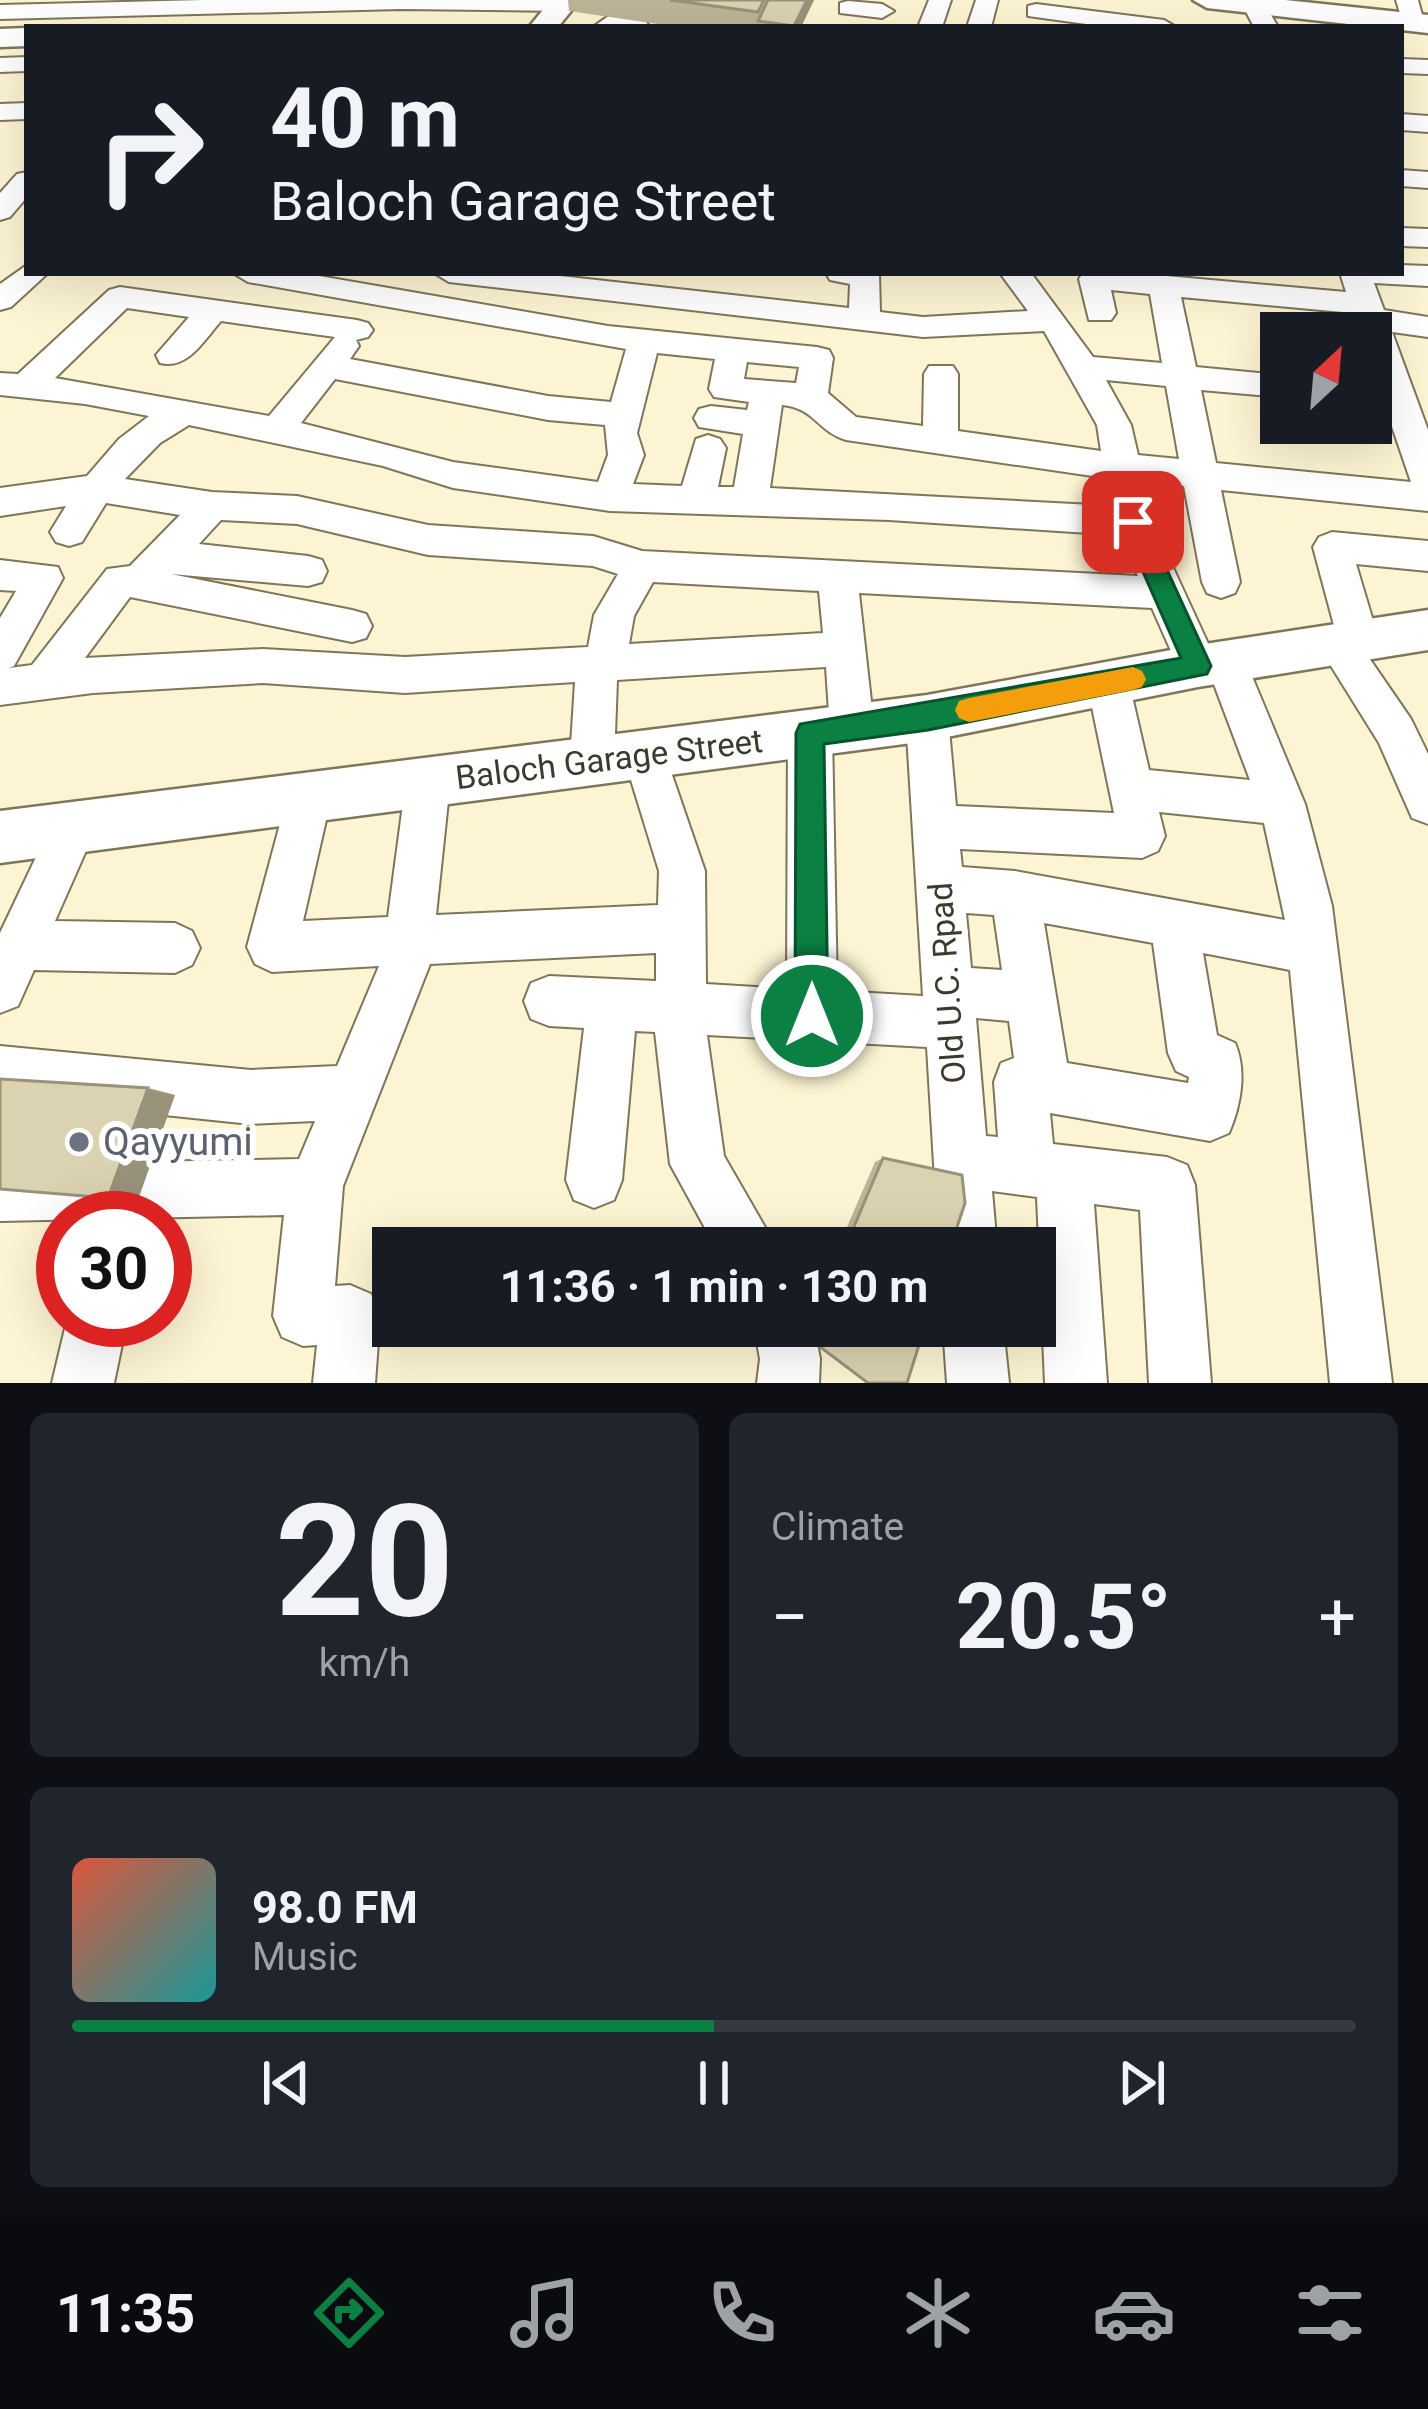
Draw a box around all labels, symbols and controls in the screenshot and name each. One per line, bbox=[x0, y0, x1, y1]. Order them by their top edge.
text: 40 m bbox=[270, 69, 460, 168]
icon: right bbox=[72, 72, 228, 228]
text: Baloch Garage Street bbox=[270, 170, 776, 233]
north arrow bbox=[1260, 312, 1392, 444]
map controls bbox=[1260, 312, 1392, 444]
pin bbox=[1082, 471, 1184, 573]
icon: arrive bbox=[1100, 489, 1166, 555]
street label: Baloch Garage Street bbox=[453, 721, 765, 797]
street label: Old U.C. Rpad bbox=[921, 881, 973, 1085]
position arrow bbox=[749, 953, 875, 1079]
place label: Qayyumi bbox=[103, 1119, 253, 1165]
marker: Qayyumi bbox=[66, 1129, 92, 1155]
speed limit sign: 30 bbox=[36, 1191, 192, 1347]
text: 11:36 · 1 min · 130 m bbox=[500, 1260, 928, 1313]
text: 20 bbox=[275, 1470, 454, 1653]
text: Climate bbox=[771, 1504, 904, 1550]
text: 20.5° bbox=[956, 1565, 1172, 1670]
text: − bbox=[771, 1579, 809, 1656]
text: + bbox=[1319, 1579, 1356, 1656]
text: km/h bbox=[319, 1640, 410, 1686]
text: 98.0 FM bbox=[252, 1881, 418, 1934]
text: Music bbox=[252, 1934, 358, 1980]
icon: previous bbox=[253, 2050, 319, 2116]
icon: pause bbox=[681, 2050, 747, 2116]
icon: next bbox=[1109, 2050, 1175, 2116]
icon: directions bbox=[307, 2271, 391, 2355]
icon: music bbox=[503, 2271, 587, 2355]
icon: phone bbox=[700, 2271, 784, 2355]
icon: climate bbox=[896, 2271, 980, 2355]
icon: car bbox=[1092, 2271, 1176, 2355]
icon: filters bbox=[1288, 2271, 1372, 2355]
text: 11:35 bbox=[56, 2282, 195, 2345]

